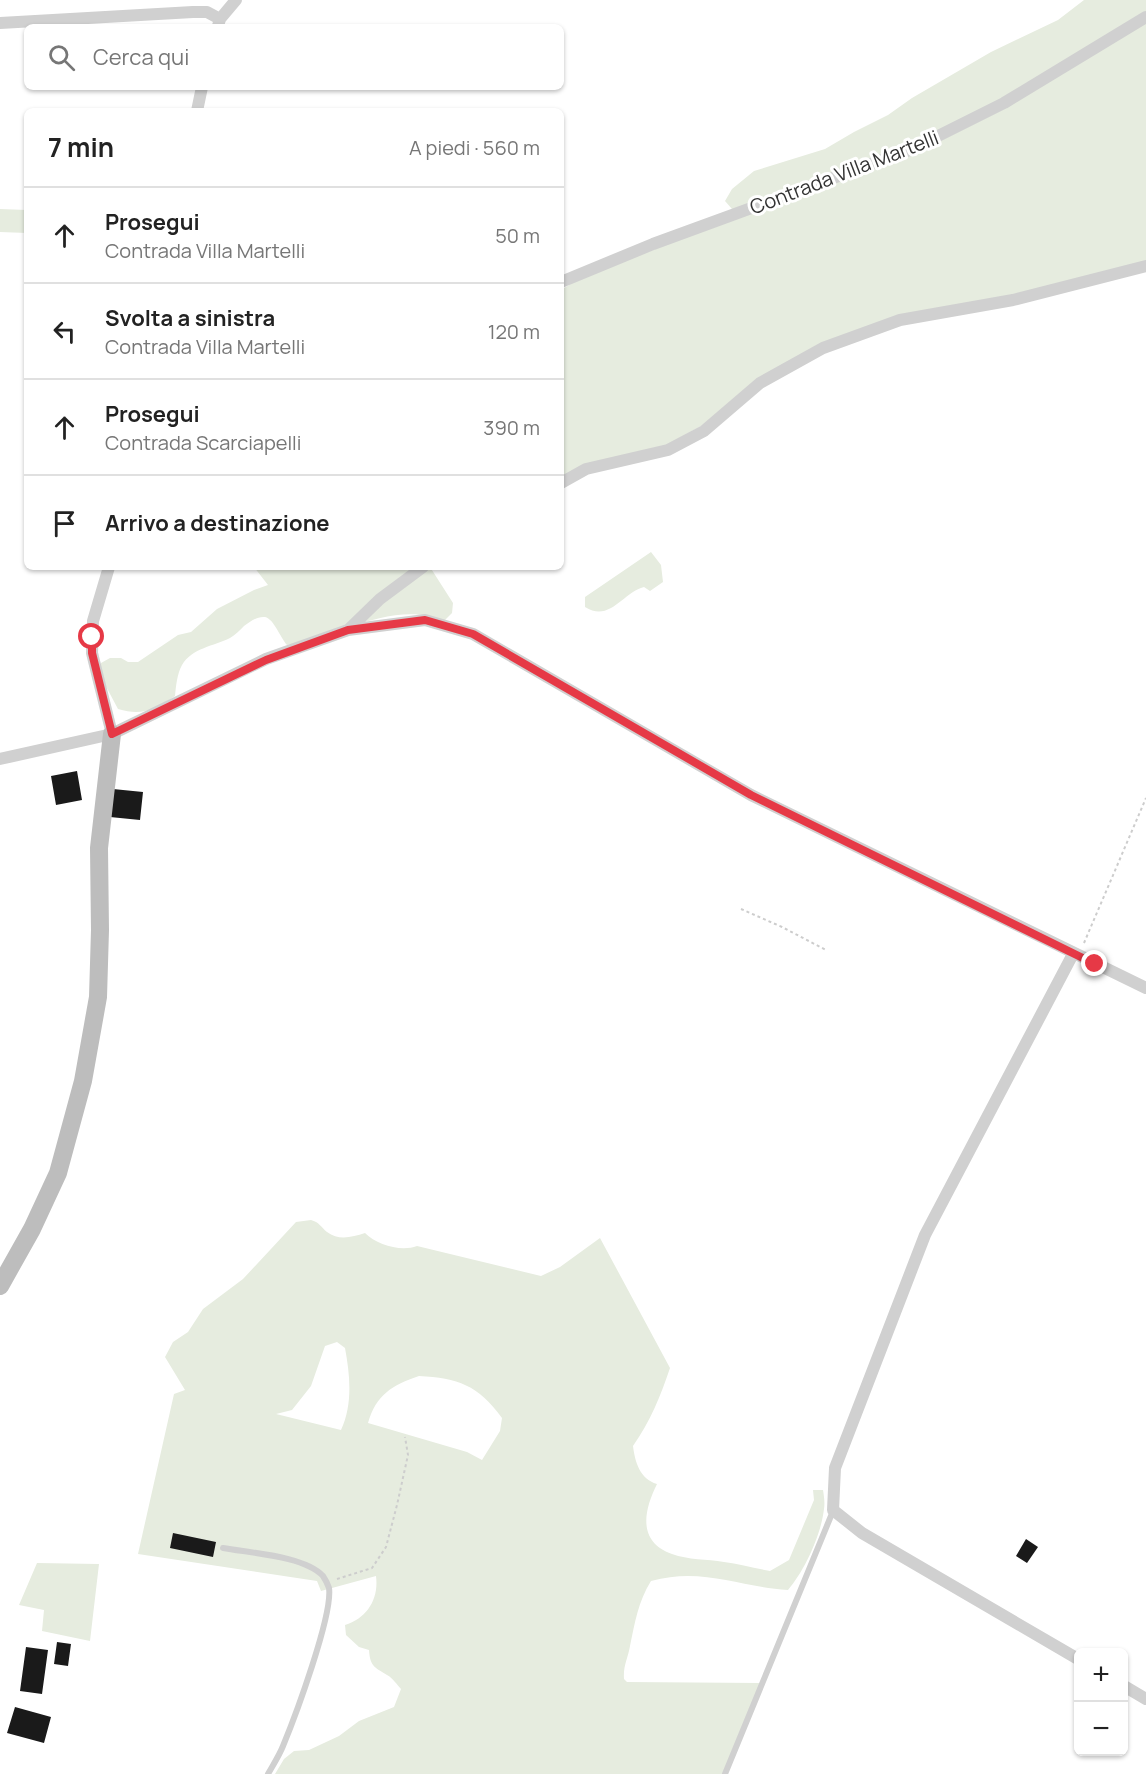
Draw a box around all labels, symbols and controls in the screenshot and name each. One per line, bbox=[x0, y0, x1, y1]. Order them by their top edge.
search box bbox=[24, 24, 564, 90]
icon: search bbox=[45, 41, 78, 74]
text: Cerca qui bbox=[93, 42, 189, 72]
street label: Contrada Villa Martelli bbox=[746, 124, 942, 220]
text: 7 min bbox=[48, 129, 114, 165]
text: A piedi · 560 m bbox=[409, 134, 540, 161]
text: Prosegui bbox=[105, 207, 200, 237]
icon: ahead bbox=[48, 219, 81, 252]
text: 50 m bbox=[495, 222, 540, 249]
text: Contrada Villa Martelli bbox=[105, 237, 305, 264]
text: Svolta a sinistra bbox=[105, 303, 275, 333]
icon: left bbox=[48, 315, 81, 348]
text: 120 m bbox=[488, 318, 540, 345]
text: Contrada Villa Martelli bbox=[105, 333, 305, 360]
text: Prosegui bbox=[105, 399, 200, 429]
icon: ahead bbox=[48, 411, 81, 444]
text: 390 m bbox=[483, 414, 540, 441]
text: Contrada Scarciapelli bbox=[105, 429, 301, 456]
icon: arrive bbox=[48, 507, 81, 540]
text: Arrivo a destinazione bbox=[105, 508, 329, 538]
route start bbox=[78, 623, 104, 649]
route end bbox=[1081, 950, 1107, 976]
map controls bbox=[1074, 1648, 1128, 1756]
button: + bbox=[1074, 1648, 1128, 1702]
button: − bbox=[1074, 1702, 1128, 1756]

